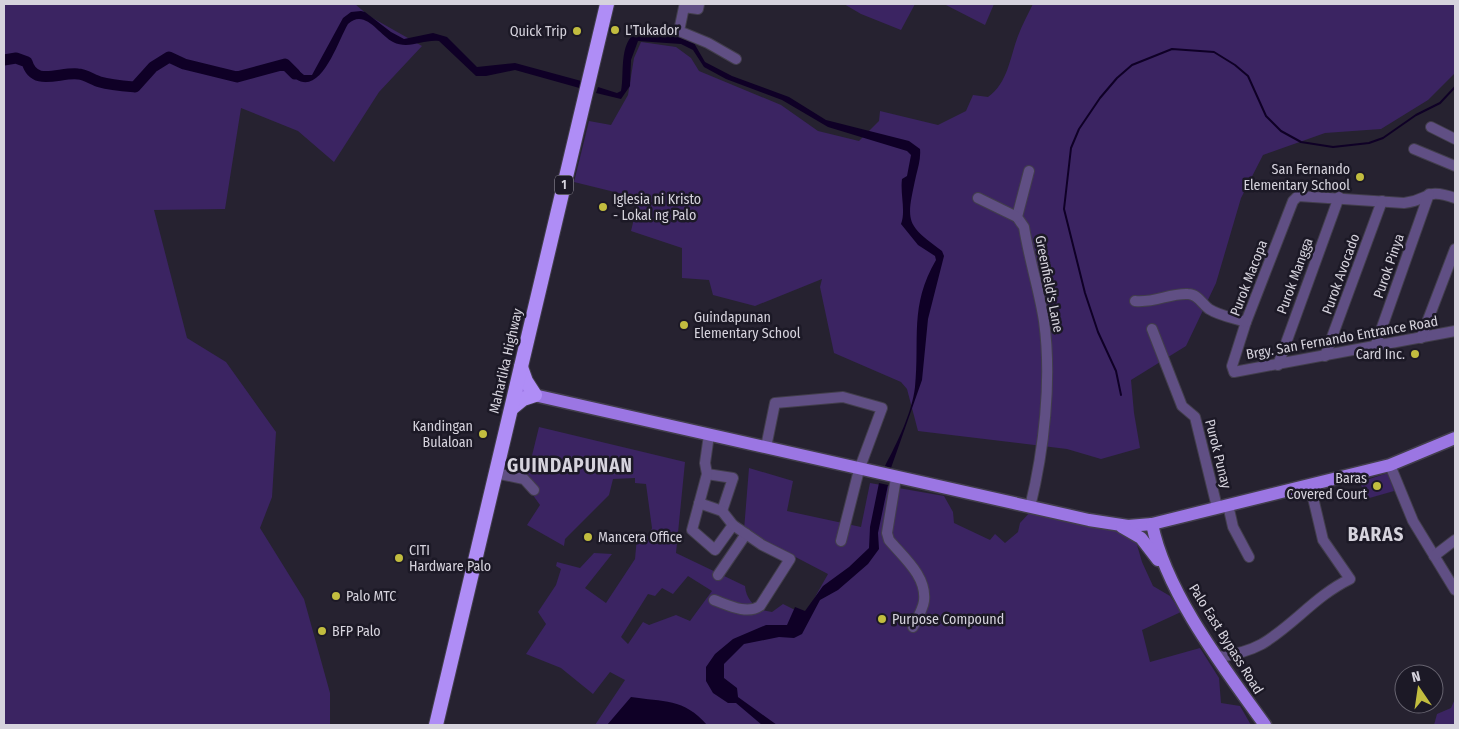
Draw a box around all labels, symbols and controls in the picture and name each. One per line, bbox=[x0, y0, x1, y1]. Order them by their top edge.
place label: L'Tukador bbox=[625, 22, 679, 39]
place label: Quick Trip bbox=[510, 23, 567, 40]
marker: L'Tukador bbox=[609, 24, 621, 36]
marker: Quick Trip bbox=[571, 25, 583, 37]
place label: San Fernando Elementary School bbox=[1243, 161, 1350, 194]
marker: San Fernando Elementary School bbox=[1354, 171, 1366, 183]
road number: 1 bbox=[555, 176, 573, 194]
place label: Iglesia ni Kristo - Lokal ng Palo bbox=[613, 191, 701, 224]
marker: Iglesia ni Kristo - Lokal ng Palo bbox=[597, 201, 609, 213]
street label: Purok Avocado bbox=[1319, 231, 1363, 317]
street label: Purok Pinya bbox=[1370, 231, 1408, 300]
street label: Greenfield's Lane bbox=[1031, 234, 1067, 334]
street label: Purok Mangga bbox=[1273, 235, 1317, 316]
street label: Purok Macopa bbox=[1227, 237, 1271, 318]
street label: Maharlika Highway bbox=[486, 306, 527, 415]
place label: Guindapunan Elementary School bbox=[694, 309, 801, 342]
street label: Brgy. San Fernando Entrance Road bbox=[1245, 313, 1439, 363]
marker: Guindapunan Elementary School bbox=[678, 319, 690, 331]
place label: Card Inc. bbox=[1356, 346, 1405, 363]
marker: Card Inc. bbox=[1409, 348, 1421, 360]
place label: Kandingan Bulaloan bbox=[412, 418, 473, 451]
street label: Purok Punay bbox=[1201, 418, 1235, 491]
marker: Kandingan Bulaloan bbox=[477, 428, 489, 440]
district label: GUINDAPUNAN bbox=[507, 454, 633, 477]
place label: Baras Covered Court bbox=[1287, 470, 1367, 503]
marker: Baras Covered Court bbox=[1371, 480, 1383, 492]
district label: BARAS bbox=[1348, 523, 1404, 546]
place label: Mancera Office bbox=[598, 529, 683, 546]
marker: Mancera Office bbox=[582, 531, 594, 543]
place label: CITI Hardware Palo bbox=[409, 542, 491, 575]
marker: CITI Hardware Palo bbox=[393, 552, 405, 564]
street label: Palo East Bypass Road bbox=[1185, 581, 1267, 697]
place label: Palo MTC bbox=[346, 588, 396, 605]
marker: Palo MTC bbox=[330, 590, 342, 602]
place label: Purpose Compound bbox=[892, 611, 1004, 628]
marker: Purpose Compound bbox=[876, 613, 888, 625]
place label: BFP Palo bbox=[332, 623, 381, 640]
marker: BFP Palo bbox=[316, 625, 328, 637]
north arrow bbox=[1394, 664, 1444, 714]
text: N bbox=[1410, 668, 1422, 686]

